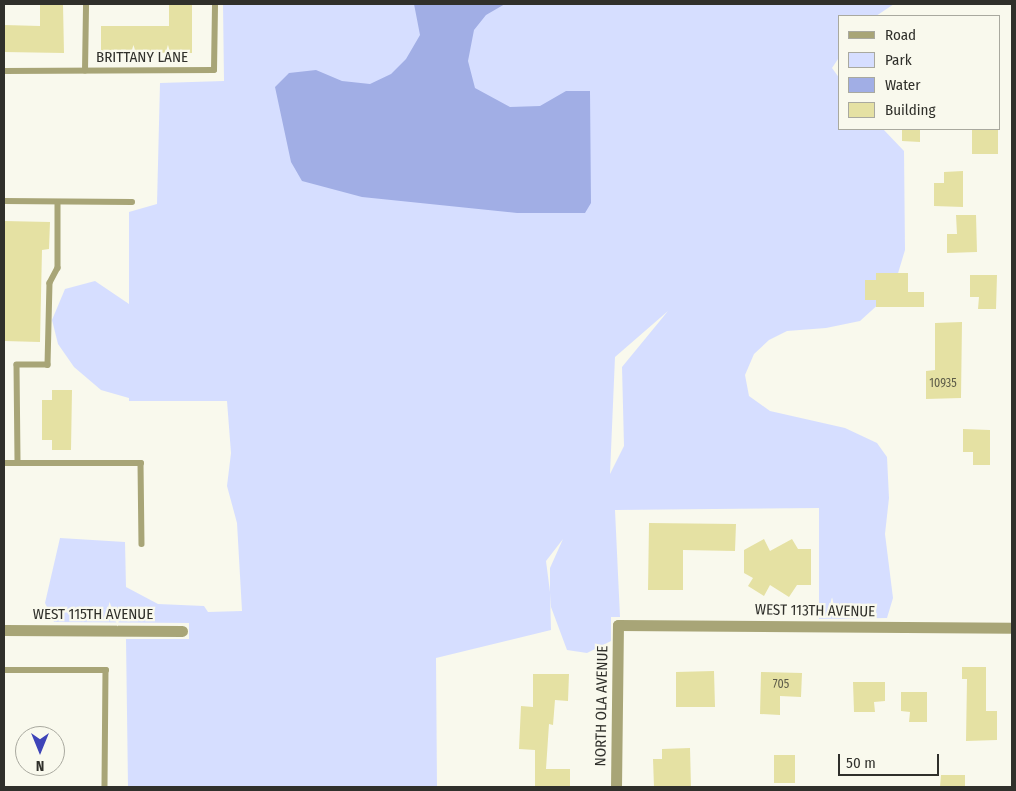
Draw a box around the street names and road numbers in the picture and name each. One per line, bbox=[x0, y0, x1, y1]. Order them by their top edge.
street label: BRITTANY LANE bbox=[96, 49, 188, 67]
street label: WEST 113TH AVENUE bbox=[755, 601, 875, 621]
street label: WEST 115TH AVENUE bbox=[33, 606, 153, 624]
street label: NORTH OLA AVENUE bbox=[592, 645, 612, 767]

